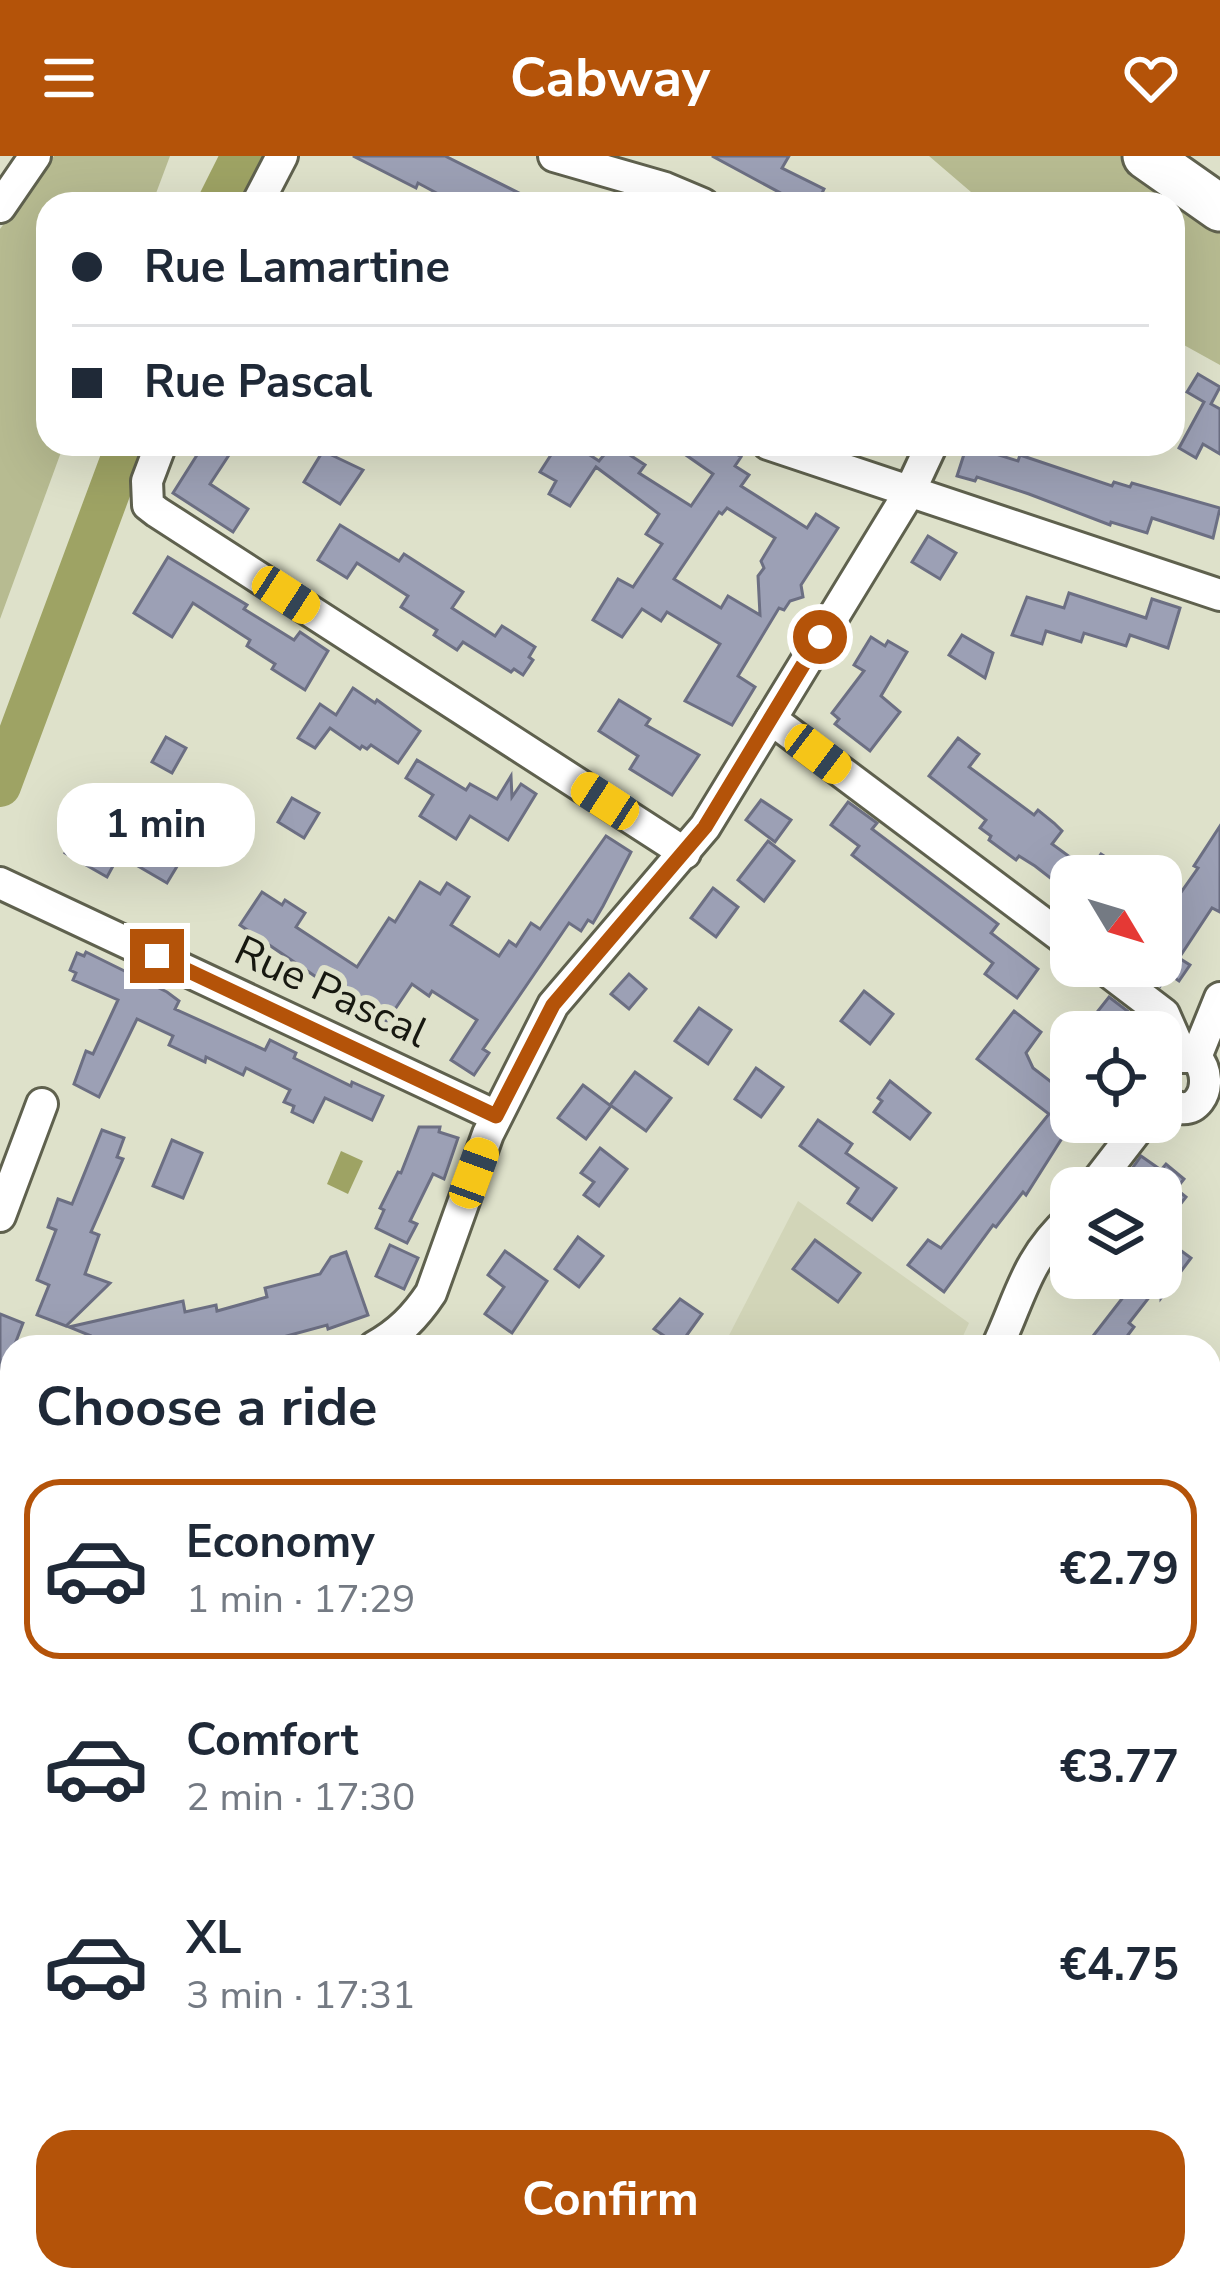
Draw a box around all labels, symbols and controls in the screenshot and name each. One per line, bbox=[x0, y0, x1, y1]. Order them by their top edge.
text: Cabway bbox=[510, 41, 710, 115]
icon: menu bbox=[36, 45, 102, 111]
icon: heart bbox=[1118, 45, 1184, 111]
text: Rue Lamartine bbox=[144, 237, 450, 298]
text: Rue Pascal bbox=[144, 352, 372, 413]
car bbox=[246, 560, 326, 630]
route start bbox=[793, 610, 847, 664]
car bbox=[778, 718, 858, 790]
car bbox=[565, 766, 645, 836]
callout: 1 min bbox=[58, 782, 256, 866]
text: 1 min bbox=[106, 798, 206, 851]
north arrow bbox=[1050, 855, 1182, 987]
map controls bbox=[1050, 855, 1182, 1299]
street label: Rue Pascal bbox=[225, 922, 437, 1062]
route end bbox=[130, 929, 184, 983]
button: locate bbox=[1050, 1011, 1182, 1143]
car bbox=[445, 1133, 503, 1213]
button: layers bbox=[1050, 1167, 1182, 1299]
text: Choose a ride bbox=[36, 1370, 377, 1444]
text: Economy bbox=[186, 1512, 375, 1573]
icon: car bbox=[42, 1515, 150, 1623]
text: €2.79 bbox=[1060, 1539, 1179, 1600]
text: 1 min · 17:29 bbox=[186, 1573, 415, 1626]
text: Comfort bbox=[186, 1710, 358, 1771]
icon: car bbox=[42, 1713, 150, 1821]
text: €3.77 bbox=[1060, 1737, 1179, 1798]
text: 2 min · 17:30 bbox=[186, 1771, 415, 1824]
text: XL bbox=[186, 1908, 242, 1969]
icon: car bbox=[42, 1911, 150, 2019]
text: €4.75 bbox=[1060, 1935, 1179, 1996]
text: 3 min · 17:31 bbox=[186, 1969, 415, 2022]
button: Confirm bbox=[36, 2130, 1185, 2268]

